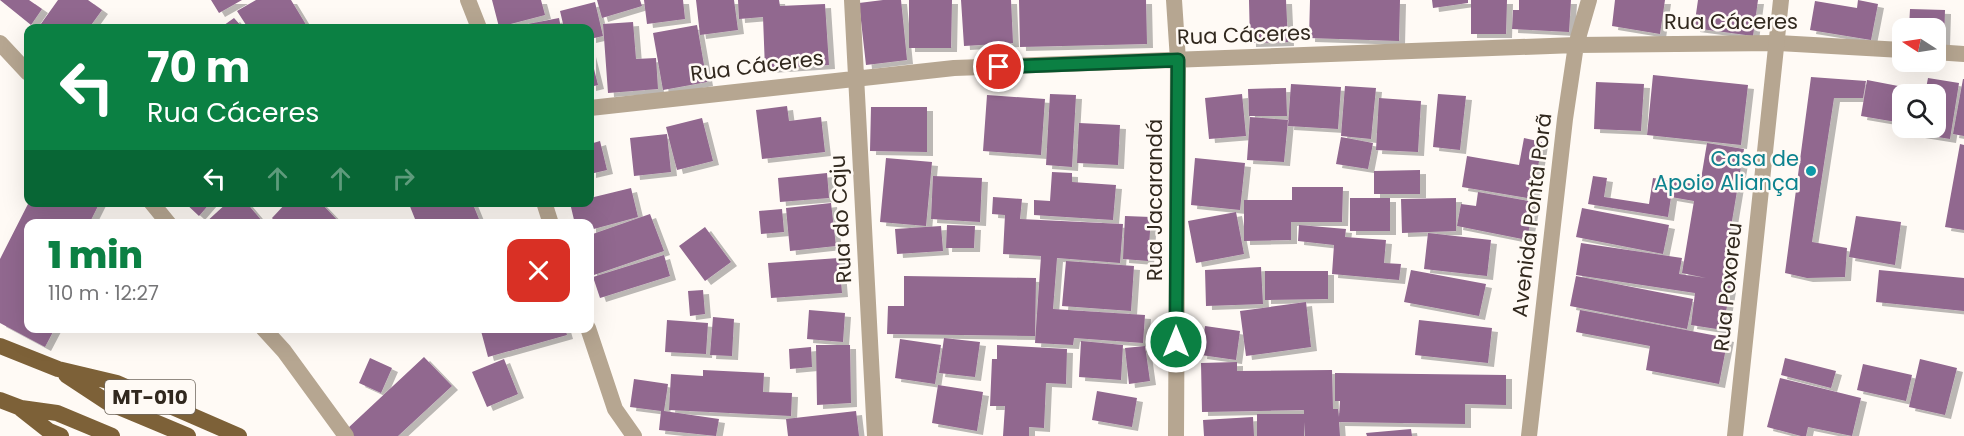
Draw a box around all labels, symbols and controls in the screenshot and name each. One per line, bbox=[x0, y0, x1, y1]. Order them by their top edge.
street label: Rua Cáceres bbox=[1664, 7, 1798, 36]
street label: Rua Cáceres bbox=[1177, 18, 1311, 51]
north arrow bbox=[1892, 18, 1946, 72]
map controls bbox=[1892, 18, 1946, 138]
text: 70 m bbox=[147, 38, 250, 97]
pin bbox=[973, 41, 1024, 92]
street label: Rua Cáceres bbox=[689, 43, 825, 88]
icon: left bbox=[48, 48, 126, 126]
icon: arrive bbox=[982, 50, 1015, 83]
button: search bbox=[1892, 84, 1946, 138]
text: Rua Cáceres bbox=[147, 94, 319, 131]
street label: Avenida Ponta Porã bbox=[1505, 111, 1558, 319]
street label: Rua Jacarandá bbox=[1140, 119, 1169, 281]
place label: Casa de Apoio Aliança bbox=[1654, 144, 1799, 197]
street label: Rua do Caju bbox=[823, 154, 858, 284]
icon: left bbox=[198, 162, 231, 195]
icon: ahead bbox=[261, 162, 294, 195]
icon: ahead bbox=[324, 162, 357, 195]
icon: right bbox=[387, 162, 420, 195]
marker: Casa de Apoio Aliança bbox=[1804, 164, 1818, 178]
street label: Rua Poxoreu bbox=[1706, 221, 1749, 353]
text: 1 min bbox=[48, 230, 143, 281]
button: close bbox=[507, 239, 570, 302]
text: 110 m · 12:27 bbox=[48, 279, 159, 307]
position arrow bbox=[1144, 310, 1208, 374]
road number: MT-010 bbox=[105, 380, 195, 414]

